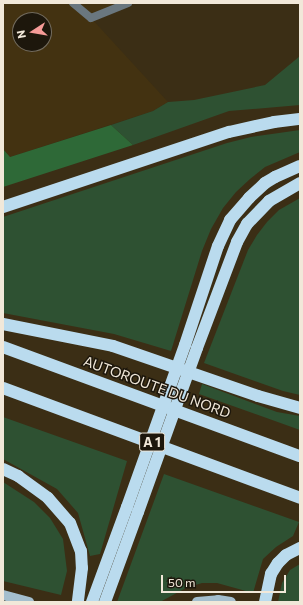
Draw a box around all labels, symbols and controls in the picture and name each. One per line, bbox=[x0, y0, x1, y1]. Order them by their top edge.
north arrow bbox=[12, 12, 52, 52]
text: N bbox=[14, 29, 28, 40]
street label: AUTOROUTE DU NORD bbox=[81, 353, 233, 421]
road number: A 1 bbox=[139, 431, 165, 453]
scale bar bbox=[163, 567, 288, 593]
text: 50 m bbox=[168, 575, 196, 589]

